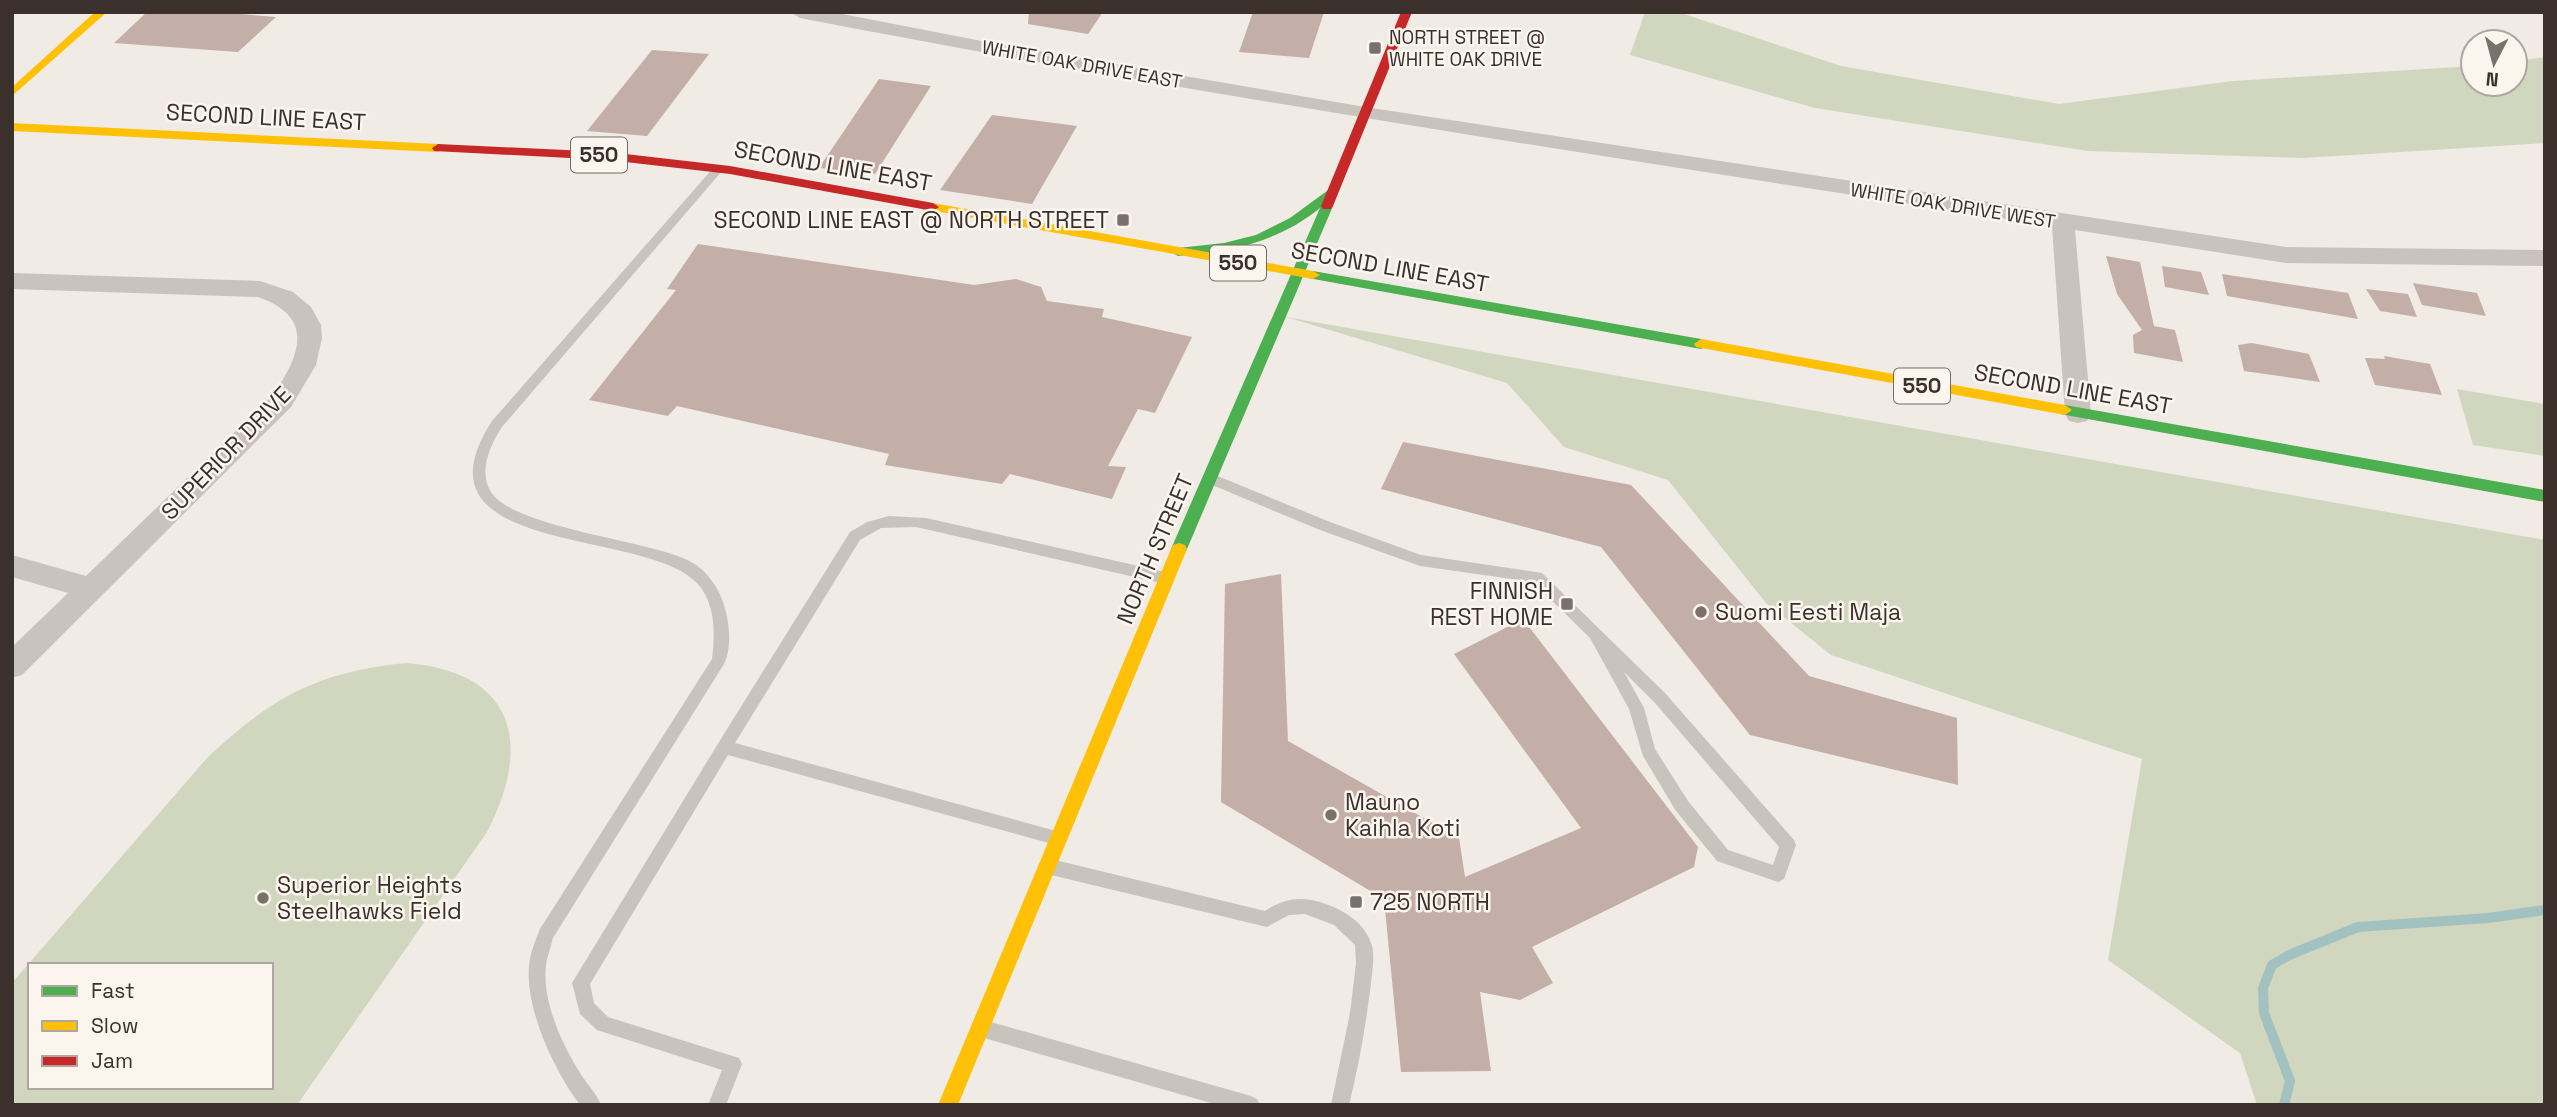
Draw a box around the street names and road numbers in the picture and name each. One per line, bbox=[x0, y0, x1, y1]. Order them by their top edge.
street label: WHITE OAK DRIVE EAST bbox=[980, 35, 1184, 94]
street label: SECOND LINE EAST bbox=[165, 97, 367, 137]
street label: SECOND LINE EAST bbox=[732, 134, 934, 198]
road number: 550 bbox=[571, 138, 627, 172]
street label: WHITE OAK DRIVE WEST bbox=[1849, 177, 2057, 234]
street label: SECOND LINE EAST bbox=[1289, 235, 1491, 299]
road number: 550 bbox=[1210, 246, 1266, 280]
street label: SECOND LINE EAST bbox=[1972, 357, 2174, 421]
road number: 550 bbox=[1894, 368, 1950, 404]
street label: SUPERIOR DRIVE bbox=[155, 380, 297, 526]
street label: NORTH STREET bbox=[1110, 469, 1200, 629]

